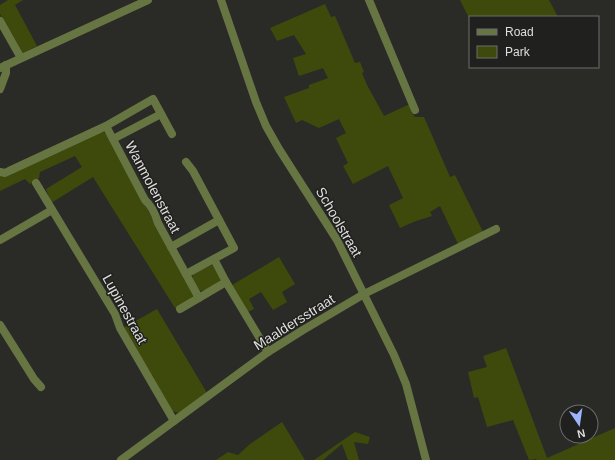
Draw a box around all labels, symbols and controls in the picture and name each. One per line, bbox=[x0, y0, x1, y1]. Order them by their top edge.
legend bbox=[469, 16, 599, 68]
text: Road bbox=[505, 25, 534, 39]
text: Park bbox=[505, 45, 531, 59]
street label: Wanmolenstraat bbox=[122, 138, 184, 236]
street label: Schoolstraat bbox=[313, 184, 365, 260]
street label: Lupinestraat bbox=[99, 271, 151, 347]
street label: Maaldersstraat bbox=[250, 291, 338, 353]
north arrow bbox=[559, 404, 599, 444]
text: N bbox=[576, 427, 586, 440]

